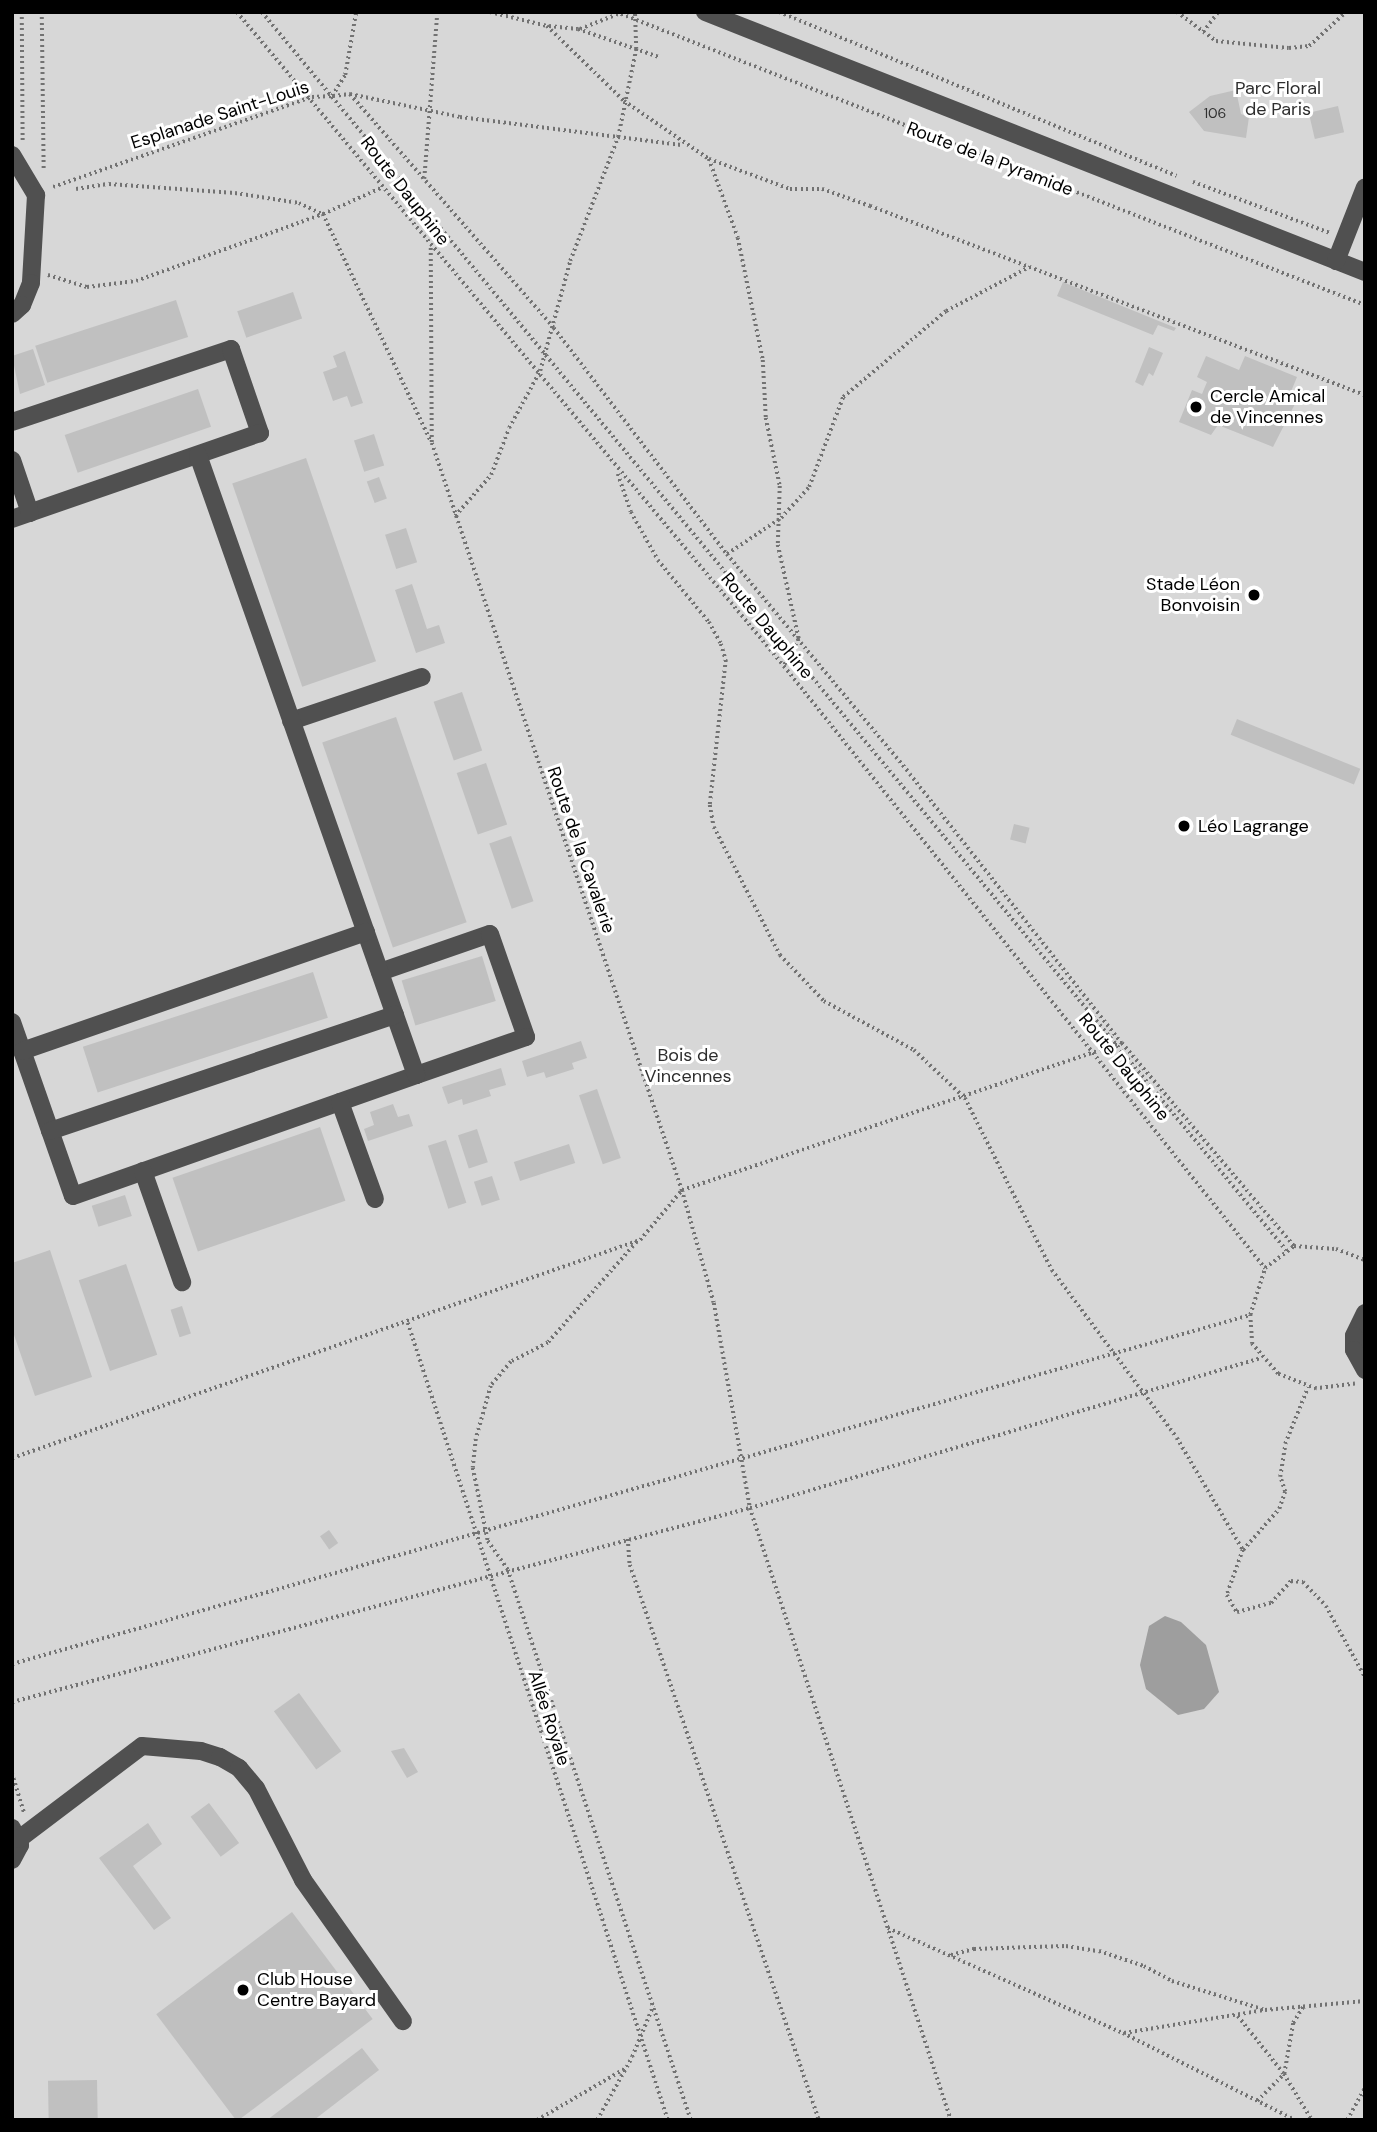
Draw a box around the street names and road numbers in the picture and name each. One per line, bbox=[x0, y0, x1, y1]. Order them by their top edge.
street label: Esplanade Saint-Louis bbox=[128, 76, 312, 154]
street label: Route de la Pyramide bbox=[904, 117, 1076, 201]
street label: Route Dauphine bbox=[356, 132, 454, 250]
street label: Route Dauphine bbox=[716, 569, 818, 683]
street label: Route de la Cavalerie bbox=[542, 764, 620, 936]
street label: Route Dauphine bbox=[1074, 1009, 1174, 1125]
street label: Allée Royale bbox=[523, 1668, 575, 1768]

